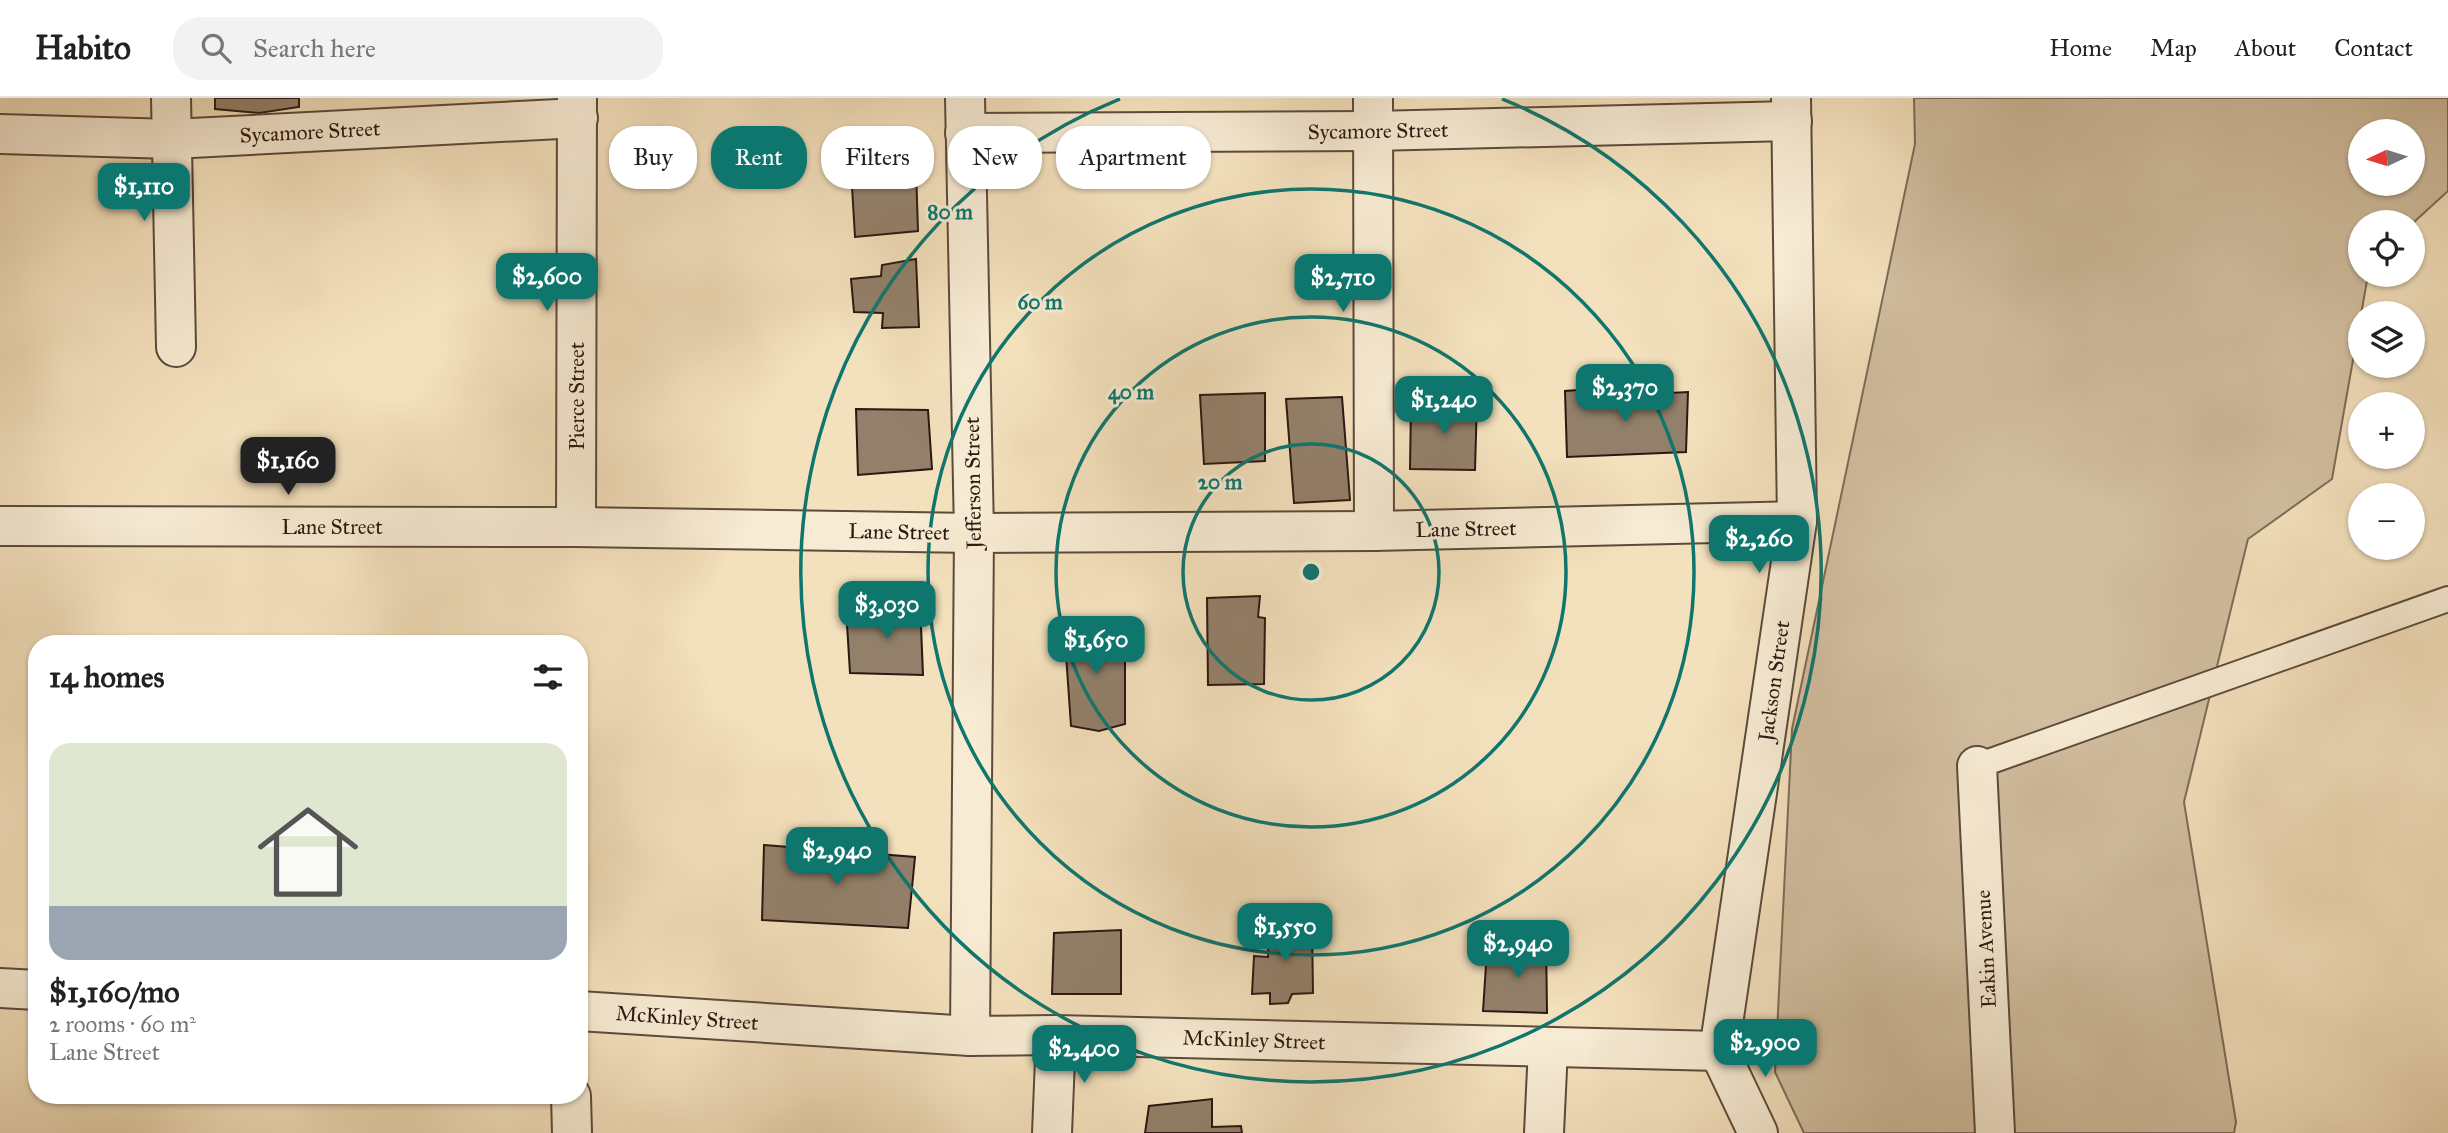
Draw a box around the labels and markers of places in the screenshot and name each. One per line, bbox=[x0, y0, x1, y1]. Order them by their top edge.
pin: $1,110 bbox=[87, 164, 201, 223]
pin: $2,600 bbox=[490, 254, 604, 313]
pin: $2,710 bbox=[1286, 254, 1400, 314]
pin: $2,370 bbox=[1568, 364, 1682, 424]
pin: $1,240 bbox=[1387, 376, 1501, 436]
pin: $1,160 bbox=[231, 438, 345, 497]
pin: $2,260 bbox=[1702, 516, 1816, 575]
centre of rings bbox=[1299, 560, 1323, 584]
pin: $3,030 bbox=[830, 582, 944, 641]
pin: $1,650 bbox=[1039, 616, 1153, 676]
pin: $2,940 bbox=[780, 828, 894, 887]
pin: $1,550 bbox=[1228, 904, 1342, 963]
pin: $2,940 bbox=[1461, 920, 1575, 980]
pin: $2,900 bbox=[1708, 1020, 1822, 1079]
pin: $2,400 bbox=[1027, 1026, 1141, 1085]

